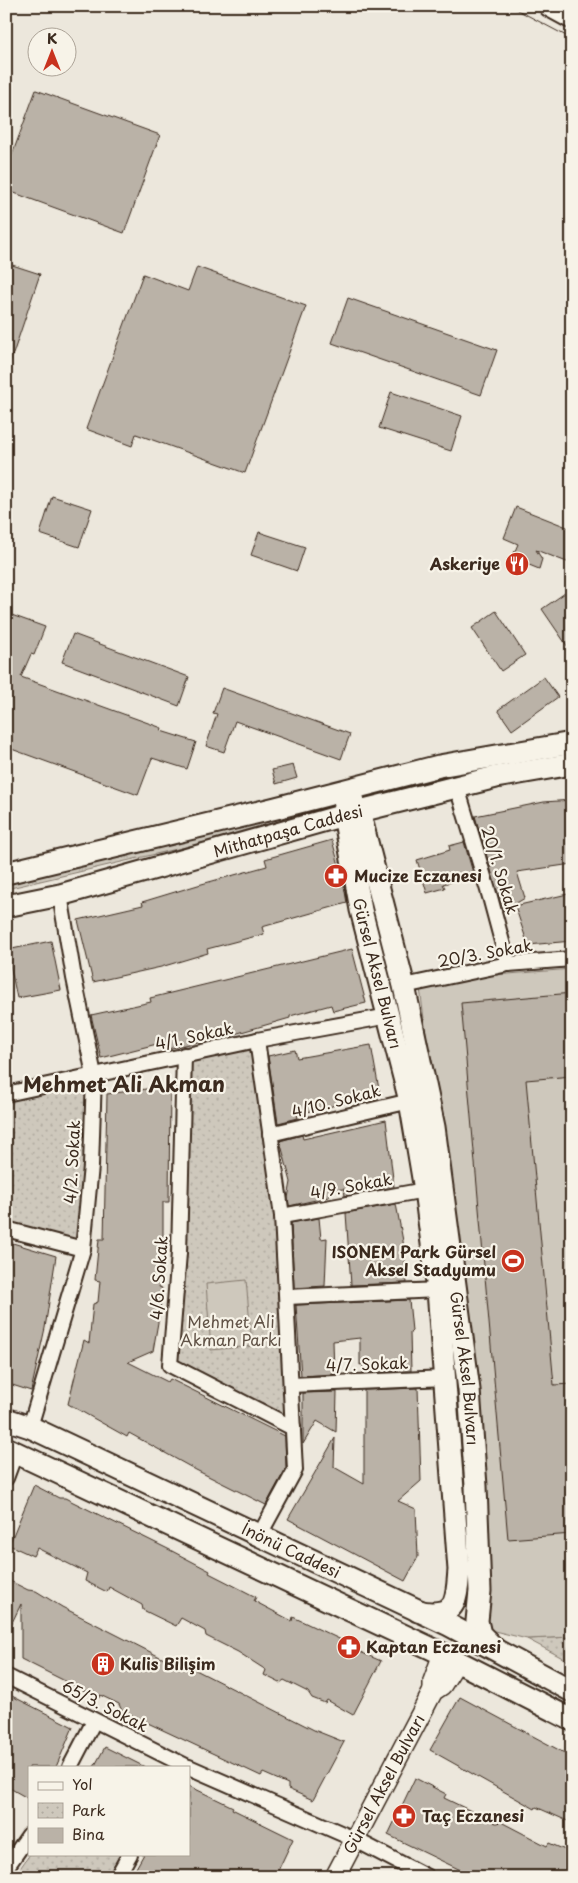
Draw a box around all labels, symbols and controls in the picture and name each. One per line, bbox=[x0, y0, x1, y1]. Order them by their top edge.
north arrow bbox=[28, 28, 78, 78]
text: K bbox=[47, 28, 57, 49]
place label: Askeriye bbox=[429, 551, 500, 575]
restaurant icon: Askeriye bbox=[504, 551, 530, 577]
street label: Mithatpaşa Caddesi bbox=[210, 798, 365, 862]
street label: 20/1. Sokak bbox=[476, 822, 526, 917]
pharmacy icon: Mucize Eczanesi bbox=[323, 863, 349, 889]
place label: Mucize Eczanesi bbox=[354, 863, 482, 887]
street label: Gürsel Aksel Bulvarı bbox=[348, 896, 409, 1051]
street label: 20/3. Sokak bbox=[435, 932, 534, 972]
street label: 4/1. Sokak bbox=[153, 1015, 235, 1055]
district label: Mehmet Ali Akman bbox=[23, 1067, 225, 1099]
street label: 4/10. Sokak bbox=[289, 1077, 383, 1123]
street label: 4/2. Sokak bbox=[57, 1119, 85, 1204]
street label: 4/9. Sokak bbox=[308, 1166, 394, 1204]
street label: 4/6. Sokak bbox=[143, 1235, 173, 1321]
place label: ISONEM Park Gürsel Aksel Stadyumu bbox=[331, 1239, 496, 1281]
sports icon: ISONEM Park Gürsel Aksel Stadyumu bbox=[500, 1248, 526, 1274]
street label: Gürsel Aksel Bulvarı bbox=[445, 1290, 486, 1446]
park label: Mehmet Ali Akman Parkı bbox=[180, 1309, 282, 1351]
street label: 4/7. Sokak bbox=[325, 1350, 409, 1376]
street label: İnönü Caddesi bbox=[238, 1516, 345, 1583]
pharmacy icon: Kaptan Eczanesi bbox=[336, 1634, 362, 1660]
place label: Kaptan Eczanesi bbox=[366, 1634, 501, 1658]
building icon: Kulis Bilişim bbox=[90, 1651, 116, 1677]
place label: Kulis Bilişim bbox=[120, 1651, 216, 1675]
street label: 65/3. Sokak bbox=[58, 1673, 153, 1737]
street label: Gürsel Aksel Bulvarı bbox=[336, 1710, 430, 1858]
legend bbox=[28, 1766, 190, 1856]
text: Yol bbox=[72, 1772, 93, 1795]
text: Park bbox=[72, 1798, 106, 1821]
pharmacy icon: Taç Eczanesi bbox=[391, 1803, 417, 1829]
place label: Taç Eczanesi bbox=[422, 1803, 524, 1827]
text: Bina bbox=[72, 1822, 105, 1845]

